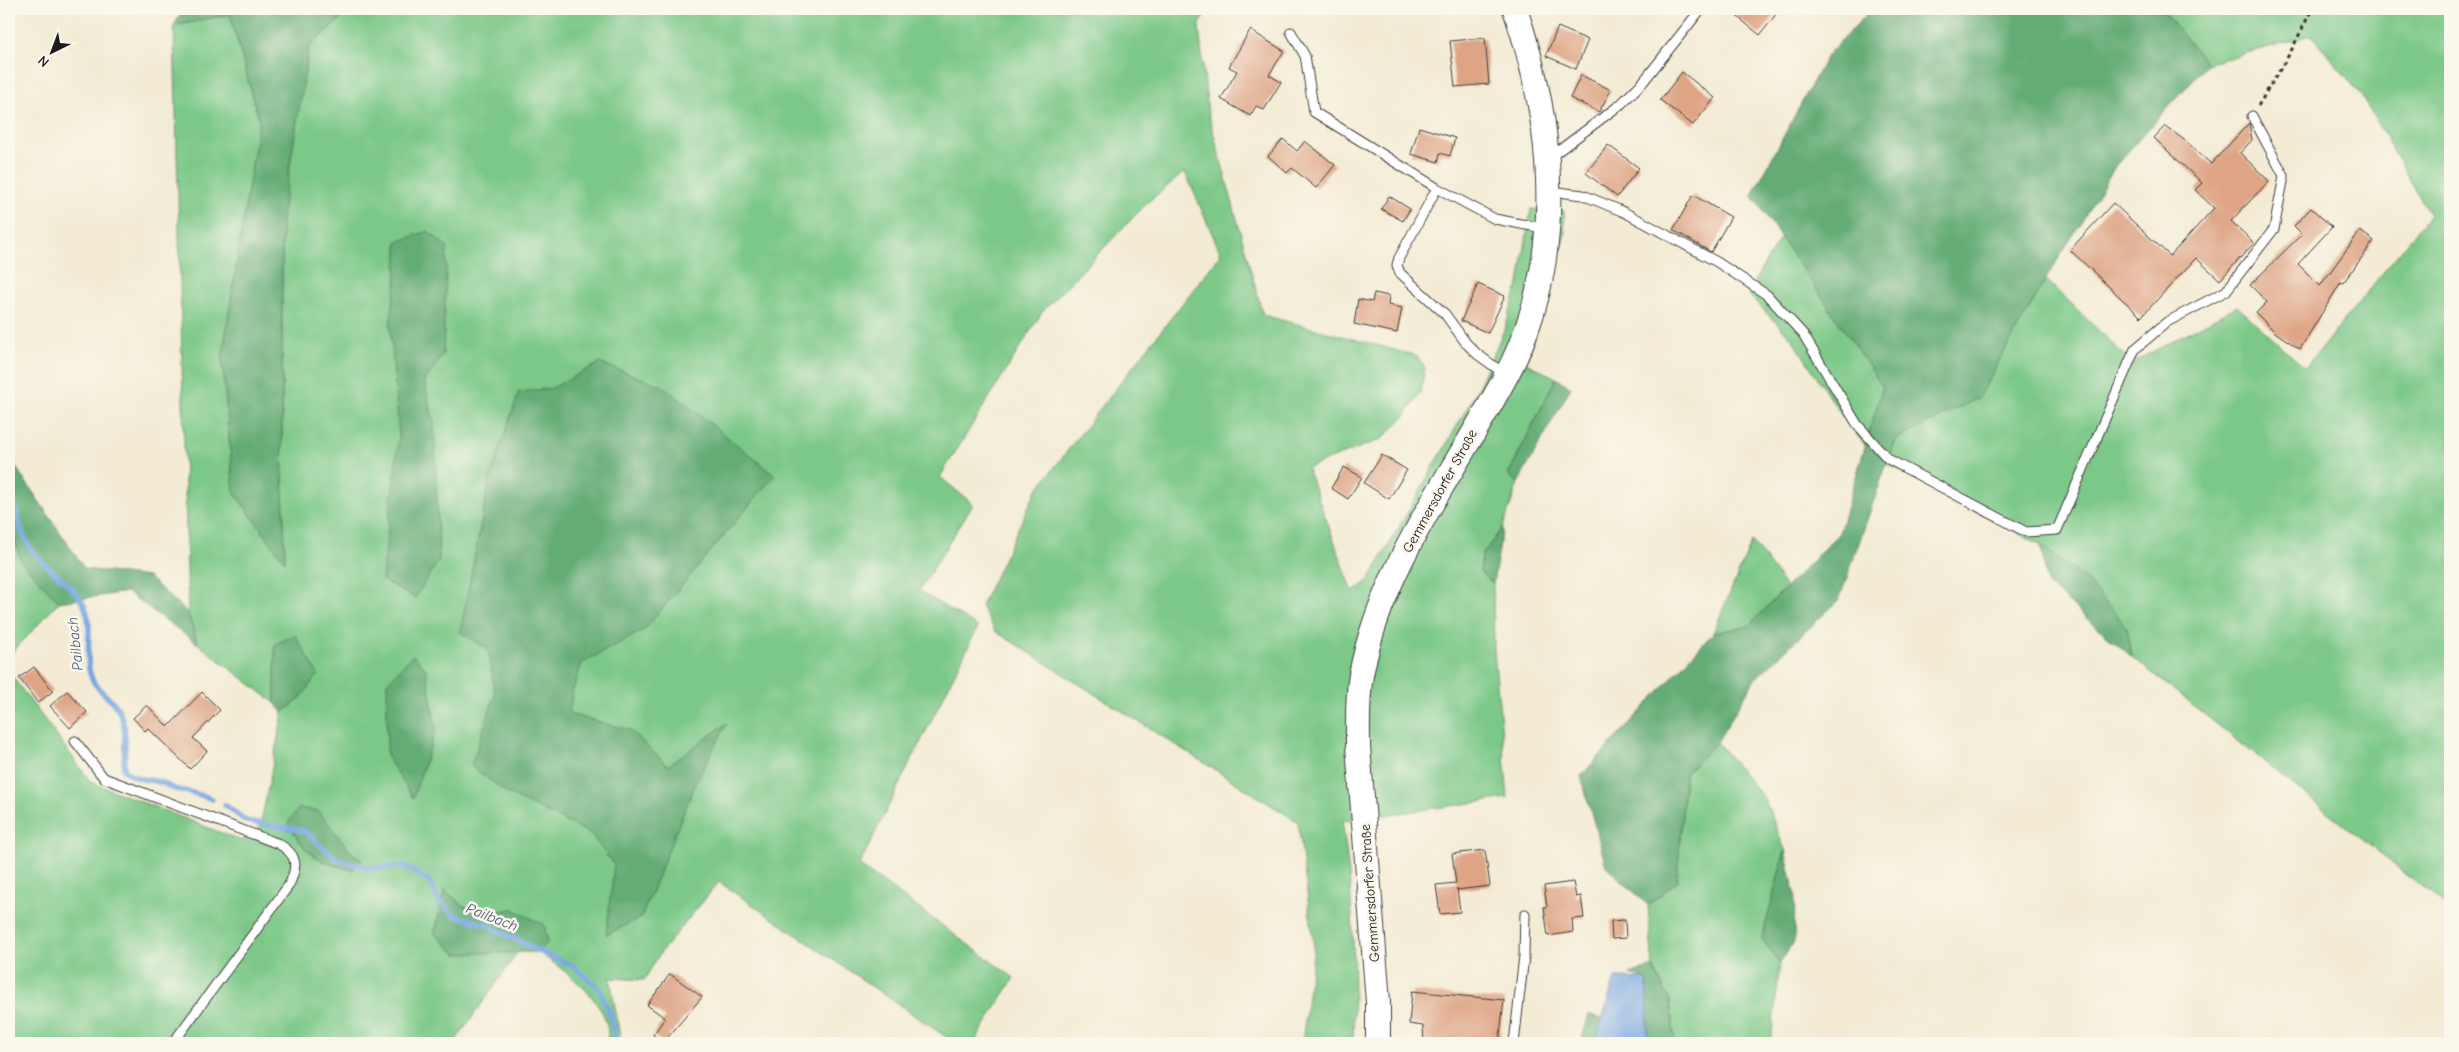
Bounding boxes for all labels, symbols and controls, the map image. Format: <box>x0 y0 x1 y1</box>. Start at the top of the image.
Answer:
north arrow <box>28 28 78 78</box>
text: N <box>35 52 53 71</box>
street label: Gemmersdorfer Straße <box>1399 426 1481 556</box>
water label: Pailbach <box>63 616 87 672</box>
street label: Gemmersdorfer Straße <box>1357 823 1383 963</box>
water label: Pailbach <box>464 899 520 935</box>

